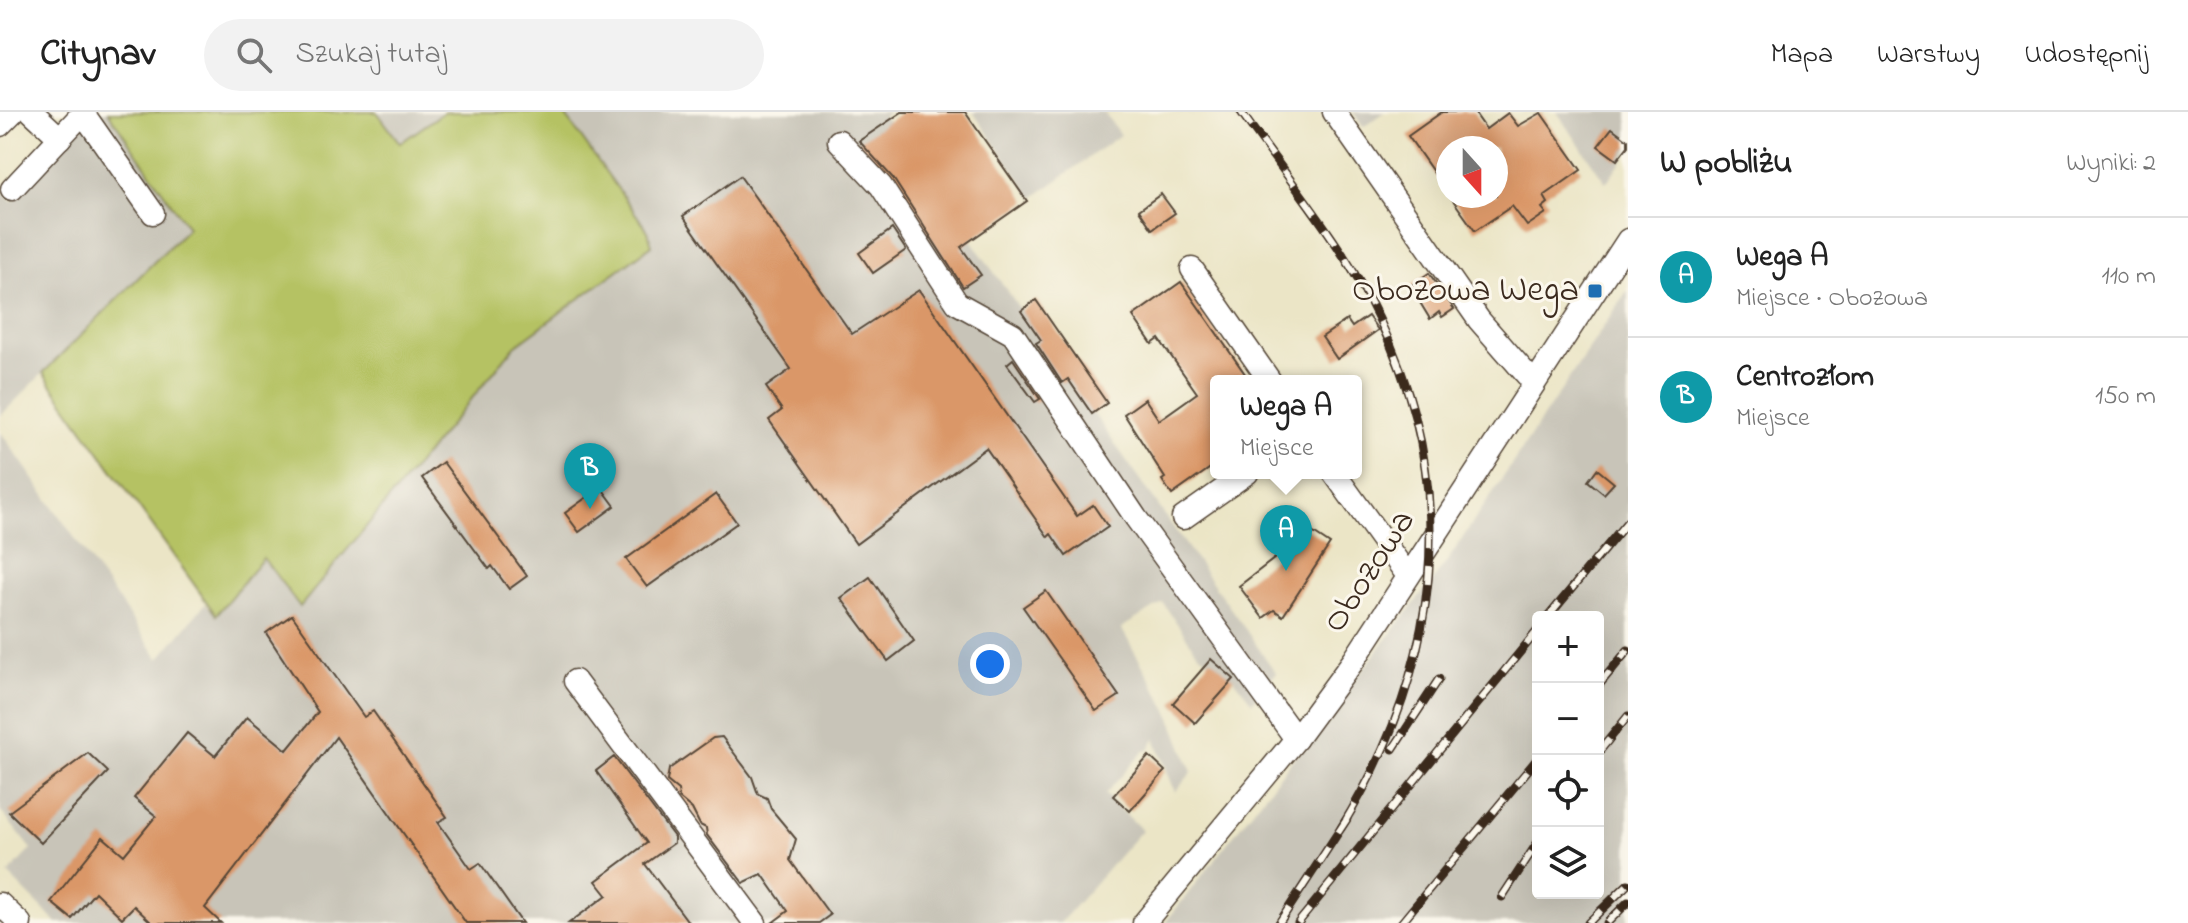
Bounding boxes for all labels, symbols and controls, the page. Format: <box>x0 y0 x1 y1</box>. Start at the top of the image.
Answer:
search box <box>204 19 764 91</box>
text: Citynav <box>40 27 156 83</box>
icon: search <box>232 33 276 77</box>
text: Szukaj tutaj <box>296 33 447 77</box>
text: Mapa <box>1771 35 1833 76</box>
text: Warstwy <box>1877 35 1980 76</box>
text: Udostępnij <box>2024 35 2148 76</box>
north arrow <box>1436 136 1508 208</box>
text: W pobliżu <box>1660 139 1792 189</box>
text: Wyniki: 2 <box>2066 145 2156 183</box>
text: Wega A <box>1736 236 1828 280</box>
text: A <box>1678 258 1694 296</box>
text: 110 m <box>2102 258 2156 296</box>
place label: Obozowa Wega <box>1352 265 1579 318</box>
text: Miejsce · Obozowa <box>1736 280 1928 318</box>
marker: Obozowa Wega <box>1586 282 1604 300</box>
text: Centrozłom <box>1736 356 1874 400</box>
popup <box>1210 375 1362 479</box>
text: B <box>1677 378 1695 416</box>
text: 150 m <box>2095 378 2156 416</box>
text: Wega A <box>1240 386 1332 430</box>
text: Miejsce <box>1736 400 1810 438</box>
text: Miejsce <box>1240 430 1314 468</box>
pin: B <box>564 443 616 509</box>
street label: Obozowa <box>1310 500 1430 644</box>
pin: A <box>1260 505 1312 571</box>
map controls <box>1532 611 1604 899</box>
button: + <box>1532 611 1604 683</box>
your location <box>970 644 1010 684</box>
button: − <box>1532 683 1604 755</box>
button: locate <box>1532 755 1604 827</box>
button: layers <box>1532 827 1604 899</box>

